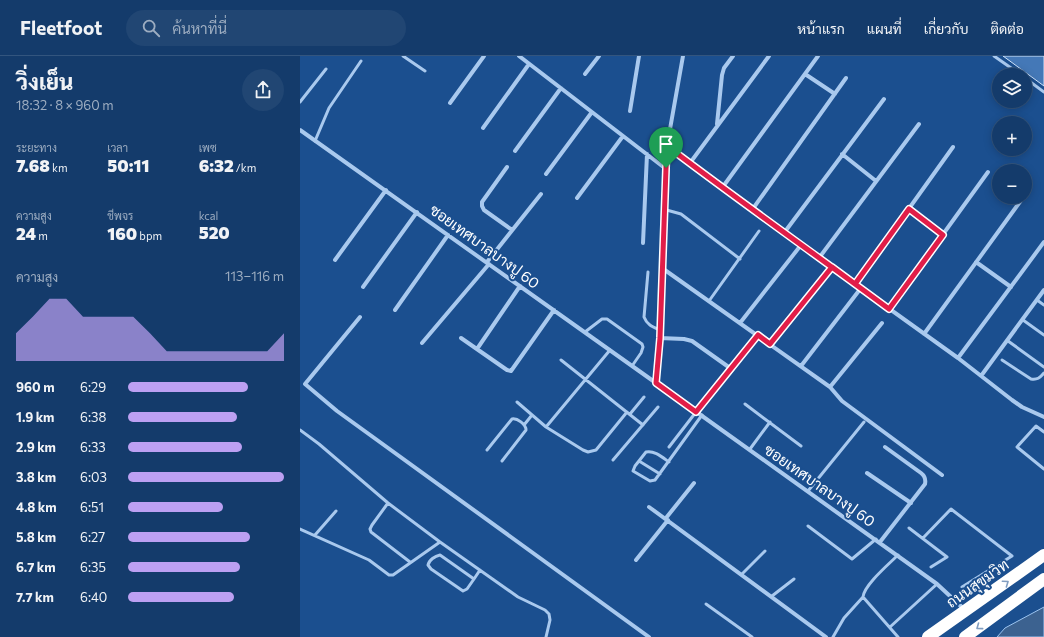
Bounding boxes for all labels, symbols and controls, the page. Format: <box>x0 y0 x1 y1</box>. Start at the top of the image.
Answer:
search box <box>126 10 406 46</box>
text: Fleetfoot <box>20 16 102 39</box>
icon: search <box>140 17 162 39</box>
text: ค้นหาที่นี่ <box>172 19 227 37</box>
text: หน้าแรก <box>797 20 845 37</box>
text: แผนที่ <box>867 20 902 37</box>
text: เกี่ยวกับ <box>924 20 968 37</box>
text: ติดต่อ <box>990 20 1024 37</box>
text: วิ่งเย็น <box>16 68 73 95</box>
map controls <box>992 68 1032 204</box>
button: layers <box>992 68 1032 108</box>
button: share <box>242 69 284 111</box>
text: 18:32 · 8 × 960 m <box>16 97 113 113</box>
button: + <box>992 116 1032 156</box>
pin <box>649 127 683 168</box>
icon: arrive <box>655 133 677 155</box>
text: ระยะทาง <box>16 141 57 154</box>
text: เวลา <box>107 141 128 154</box>
text: เพซ <box>199 141 217 154</box>
text: 7.68 <box>16 155 50 176</box>
text: 50:11 <box>107 155 149 176</box>
text: 6:32 <box>199 155 234 176</box>
text: km <box>50 161 68 174</box>
text: /km <box>234 161 256 174</box>
button: − <box>992 164 1032 204</box>
street label: ซอยเทศบาลบางปู 60 <box>425 200 543 293</box>
text: ความสูง <box>16 209 52 222</box>
text: ชีพจร <box>107 209 133 222</box>
text: kcal <box>199 209 218 222</box>
text: 520 <box>199 222 230 243</box>
text: 24 <box>16 223 36 244</box>
text: 160 <box>107 223 137 244</box>
text: m <box>36 229 48 242</box>
text: bpm <box>137 229 162 242</box>
text: 113–116 m <box>225 268 284 284</box>
text: ความสูง <box>16 269 58 285</box>
text: 960 m <box>16 379 55 395</box>
text: 6:29 <box>80 379 106 395</box>
text: 1.9 km <box>16 409 54 425</box>
text: 6:38 <box>80 409 106 425</box>
text: 2.9 km <box>16 439 56 455</box>
text: 6:33 <box>80 439 106 455</box>
street label: ซอยเทศบาลบางปู 60 <box>760 440 879 532</box>
text: 3.8 km <box>16 469 56 485</box>
text: 6:03 <box>80 469 107 485</box>
text: 4.8 km <box>16 499 57 515</box>
text: 6:51 <box>80 499 104 515</box>
text: 5.8 km <box>16 529 56 545</box>
text: 6:27 <box>80 529 105 545</box>
street label: ถนนสุขุมวิท <box>942 555 1013 614</box>
text: 6.7 km <box>16 559 56 575</box>
text: 6:35 <box>80 559 106 575</box>
one-way arrow <box>1002 580 1009 587</box>
text: 7.7 km <box>16 589 54 605</box>
text: 6:40 <box>80 589 107 605</box>
one-way arrow <box>976 622 983 629</box>

